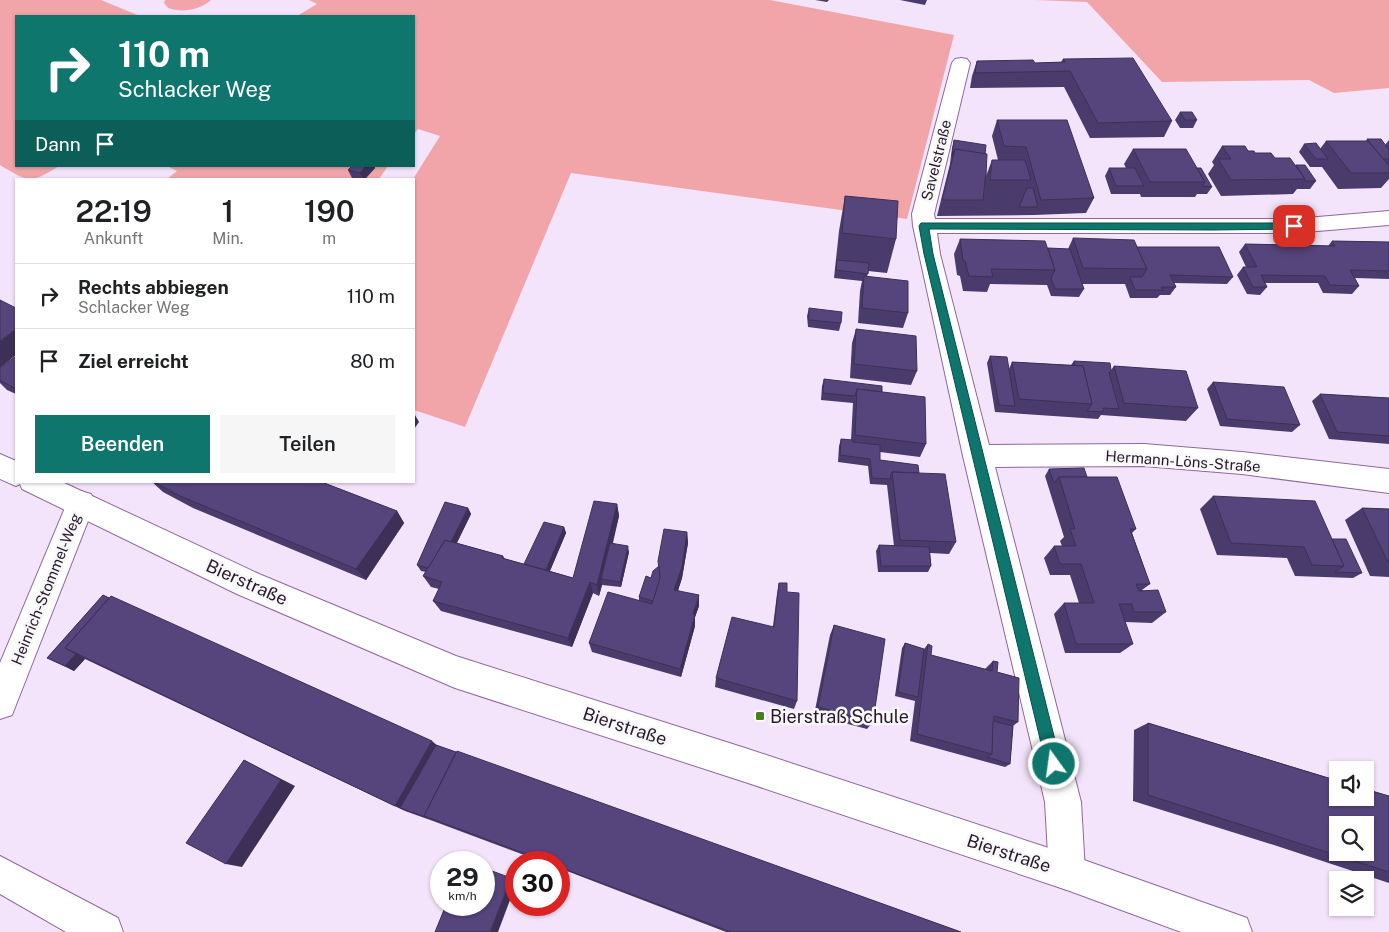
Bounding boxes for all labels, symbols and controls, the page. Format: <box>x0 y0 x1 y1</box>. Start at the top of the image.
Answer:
text: 110 m <box>118 34 210 75</box>
icon: right <box>35 35 100 100</box>
text: Schlacker Weg <box>118 76 272 102</box>
street label: Savelstraße <box>918 118 954 202</box>
icon: arrive <box>91 130 119 158</box>
text: Dann <box>35 133 81 155</box>
text: 22:19 <box>75 193 152 229</box>
text: 1 <box>222 193 234 229</box>
text: 190 <box>304 193 355 229</box>
pin <box>1273 205 1315 247</box>
icon: arrive <box>1280 212 1308 240</box>
text: Ankunft <box>84 229 144 248</box>
text: Min. <box>212 229 243 248</box>
text: m <box>322 229 336 248</box>
text: Rechts abbiegen <box>78 276 229 298</box>
icon: right <box>35 282 63 310</box>
text: 110 m <box>347 285 395 307</box>
text: Schlacker Weg <box>78 298 190 317</box>
icon: arrive <box>35 347 63 375</box>
text: Ziel erreicht <box>78 350 189 372</box>
text: 80 m <box>350 350 395 372</box>
button: Beenden <box>35 415 210 473</box>
button: Teilen <box>220 415 395 473</box>
street label: Hermann-Löns-Straße <box>1105 447 1261 475</box>
street label: Heinrich-Stommel-Weg <box>8 511 84 667</box>
street label: Bierstraße <box>203 555 291 609</box>
street label: Bierstraße <box>580 703 670 749</box>
place label: Bierstraß Schule <box>770 706 909 727</box>
marker: Bierstraß Schule <box>754 710 766 722</box>
position arrow <box>1027 737 1079 789</box>
map controls <box>1329 761 1374 916</box>
button: sound <box>1329 761 1374 806</box>
button: search <box>1329 816 1374 861</box>
street label: Bierstraße <box>964 830 1054 876</box>
speed limit sign: 30 <box>505 851 570 916</box>
text: 29 <box>446 862 479 892</box>
button: layers <box>1329 871 1374 916</box>
text: km/h <box>448 889 477 903</box>

